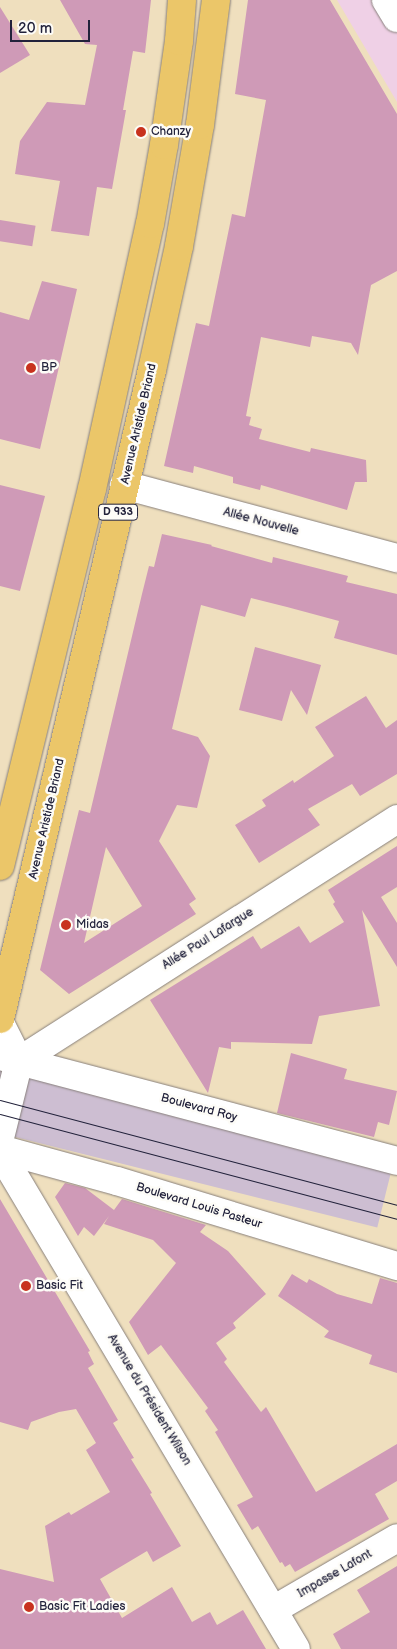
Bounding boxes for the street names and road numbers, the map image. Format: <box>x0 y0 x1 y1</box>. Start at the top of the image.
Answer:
street label: Avenue Aristide Briand <box>118 362 160 486</box>
road number: D 933 <box>98 504 138 520</box>
street label: Allée Nouvelle <box>222 505 300 539</box>
street label: Avenue Aristide Briand <box>26 757 68 881</box>
street label: Allée Paul Lafargue <box>160 905 256 973</box>
street label: Boulevard Roy <box>159 1091 239 1125</box>
street label: Boulevard Louis Pasteur <box>134 1180 264 1232</box>
street label: Avenue du Président Wilson <box>104 1332 194 1468</box>
street label: Impasse Lafont <box>295 1547 375 1601</box>

